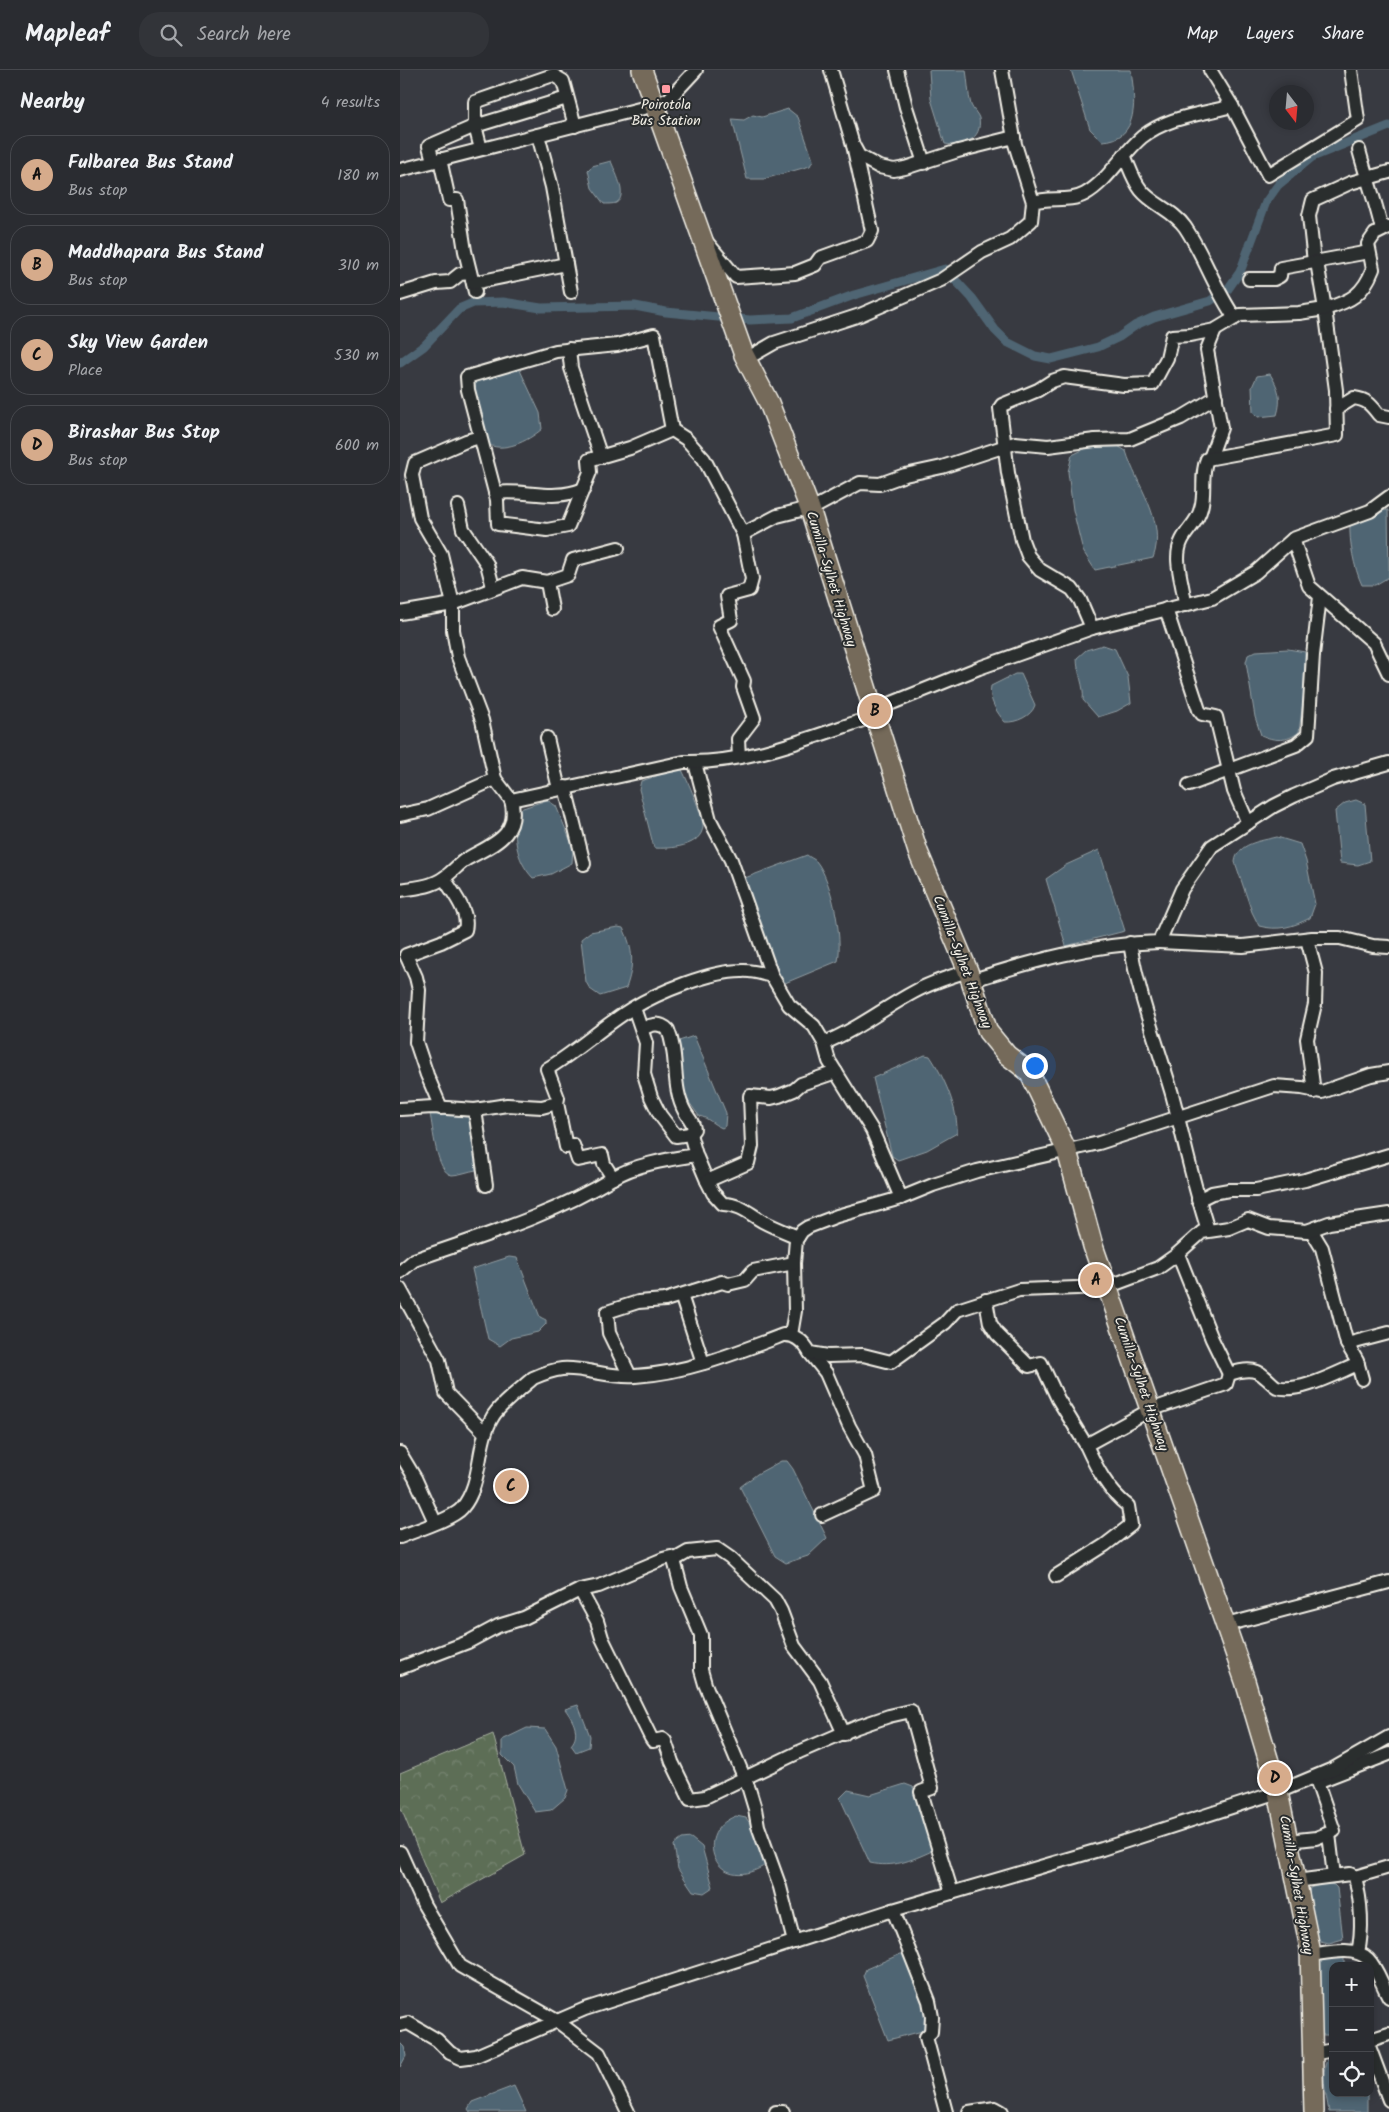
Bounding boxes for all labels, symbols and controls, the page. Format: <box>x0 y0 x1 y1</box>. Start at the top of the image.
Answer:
search box <box>139 12 489 57</box>
text: Mapleaf <box>25 15 109 54</box>
text: Search here <box>197 20 291 50</box>
text: Map <box>1187 20 1218 49</box>
text: Layers <box>1246 20 1294 49</box>
text: Share <box>1322 20 1364 49</box>
icon: search <box>157 21 185 49</box>
marker: Poirotola Bus Station <box>660 83 672 95</box>
north arrow <box>1269 85 1314 130</box>
text: Nearby <box>20 86 85 119</box>
text: 4 results <box>321 90 380 115</box>
place label: Poirotola Bus Station <box>631 94 701 132</box>
text: Fulbarea Bus Stand <box>68 148 233 178</box>
text: A <box>32 163 42 188</box>
text: 180 m <box>337 163 379 188</box>
text: Bus stop <box>68 178 127 203</box>
text: Maddhapara Bus Stand <box>68 238 264 268</box>
text: B <box>32 253 42 278</box>
text: 310 m <box>338 253 379 278</box>
text: Bus stop <box>68 268 127 293</box>
text: Sky View Garden <box>68 328 208 358</box>
text: C <box>32 343 42 368</box>
text: 530 m <box>334 343 379 368</box>
text: Place <box>68 358 102 383</box>
text: Birashar Bus Stop <box>68 418 220 448</box>
text: D <box>32 433 42 458</box>
text: 600 m <box>335 433 379 458</box>
text: Bus stop <box>68 448 127 473</box>
street label: Cumilla-Sylhet Highway <box>800 508 862 650</box>
pin: B <box>859 692 891 730</box>
street label: Cumilla-Sylhet Highway <box>926 892 998 1032</box>
your location <box>1022 1053 1048 1079</box>
pin: A <box>1080 1261 1112 1299</box>
street label: Cumilla-Sylhet Highway <box>1108 1314 1175 1455</box>
pin: C <box>495 1467 527 1505</box>
pin: D <box>1259 1759 1291 1797</box>
street label: Cumilla-Sylhet Highway <box>1273 1814 1319 1957</box>
map controls <box>1329 1962 1374 2097</box>
button: + <box>1329 1962 1374 2007</box>
button: − <box>1329 2007 1374 2052</box>
button: locate <box>1329 2052 1374 2097</box>

